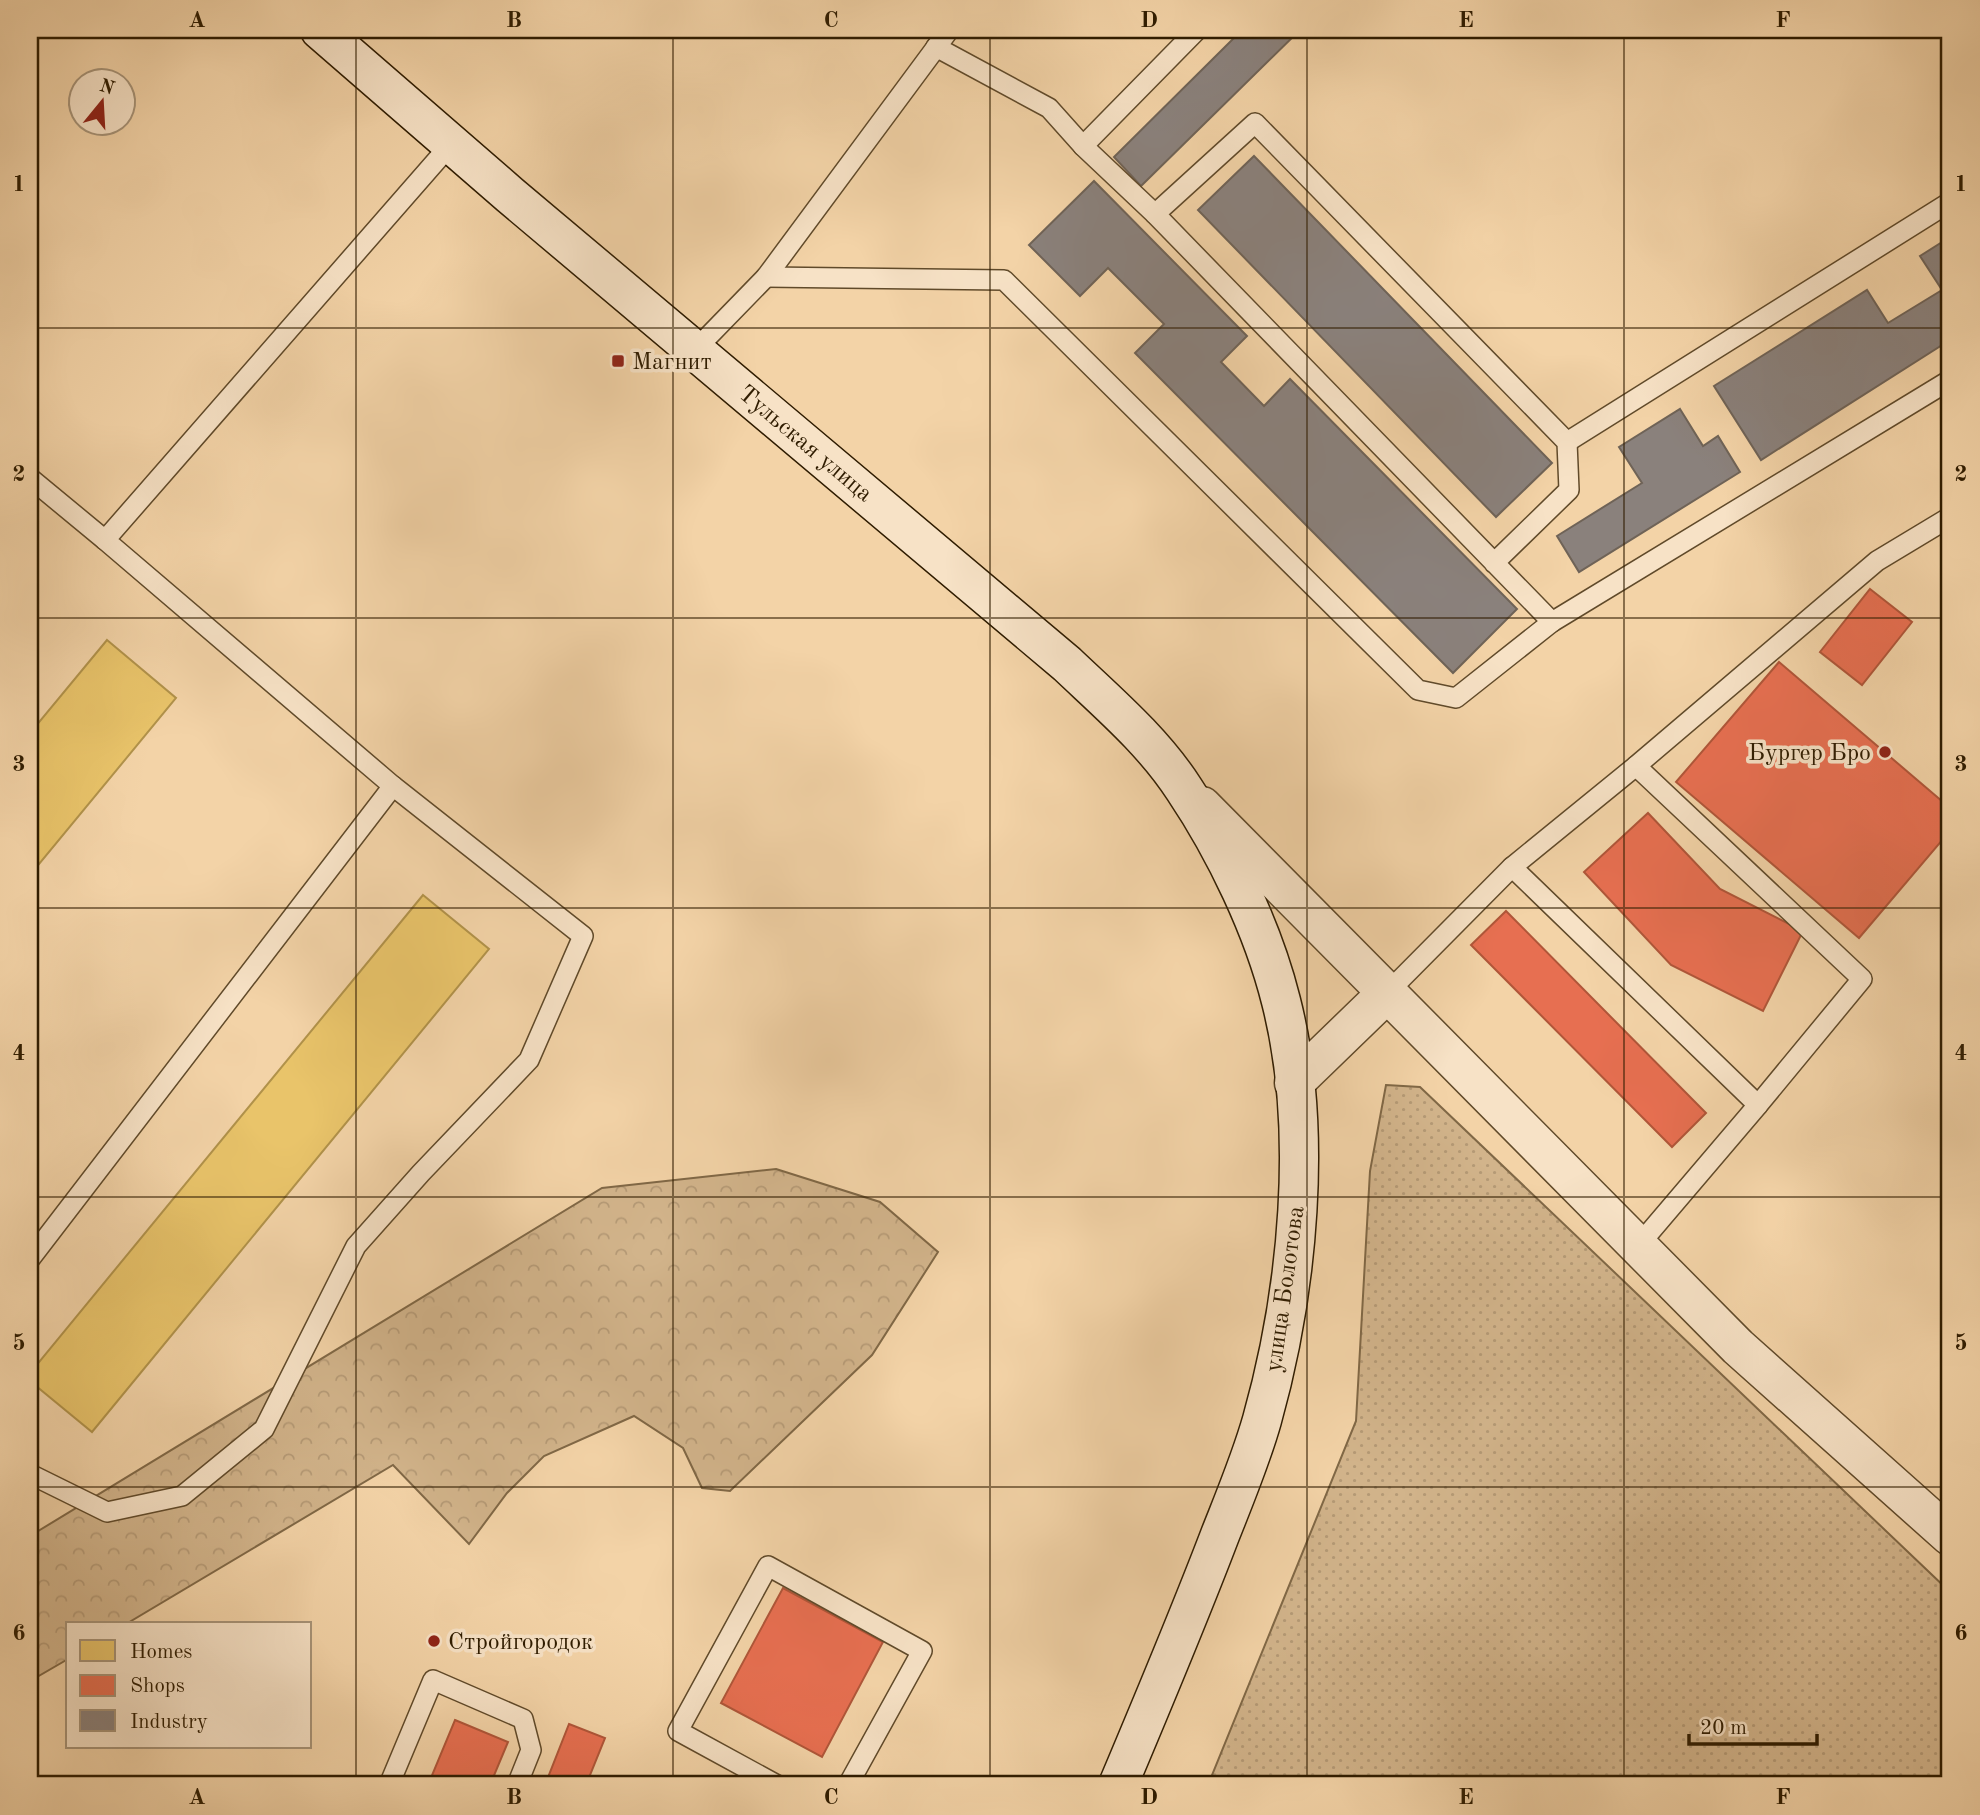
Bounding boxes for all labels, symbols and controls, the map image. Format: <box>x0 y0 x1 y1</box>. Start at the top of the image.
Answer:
text: A <box>188 9 206 32</box>
text: B <box>506 9 522 32</box>
text: C <box>823 9 839 32</box>
text: D <box>1140 9 1158 32</box>
text: E <box>1458 9 1474 32</box>
text: F <box>1775 9 1791 32</box>
north arrow <box>66 66 136 136</box>
text: N <box>97 77 117 100</box>
text: 1 <box>12 173 26 196</box>
text: 1 <box>1954 173 1968 196</box>
place label: Магнит <box>632 351 712 375</box>
marker: Магнит <box>610 353 626 369</box>
street label: Тульская улица <box>733 382 876 507</box>
text: 2 <box>12 463 26 486</box>
text: 2 <box>1954 463 1968 486</box>
place label: Бургер Бро <box>1748 742 1871 766</box>
marker: Бургер Бро <box>1877 744 1893 760</box>
text: 3 <box>12 753 26 776</box>
text: 3 <box>1954 753 1968 776</box>
text: 4 <box>12 1042 26 1065</box>
text: 4 <box>1954 1042 1968 1065</box>
street label: улица Болотова <box>1262 1204 1310 1374</box>
text: 5 <box>12 1332 26 1355</box>
text: 5 <box>1954 1332 1968 1355</box>
text: 6 <box>12 1622 26 1645</box>
legend <box>66 1622 312 1748</box>
text: 6 <box>1954 1622 1968 1645</box>
place label: Стройгородок <box>448 1631 593 1655</box>
marker: Стройгородок <box>426 1633 442 1649</box>
text: Homes <box>130 1642 192 1663</box>
text: Shops <box>130 1676 185 1697</box>
scale bar <box>1689 1703 1817 1747</box>
text: Industry <box>130 1712 208 1733</box>
text: 20 m <box>1700 1718 1747 1739</box>
text: A <box>188 1786 206 1809</box>
text: B <box>506 1786 522 1809</box>
text: C <box>823 1786 839 1809</box>
text: D <box>1140 1786 1158 1809</box>
text: E <box>1458 1786 1474 1809</box>
text: F <box>1775 1786 1791 1809</box>

